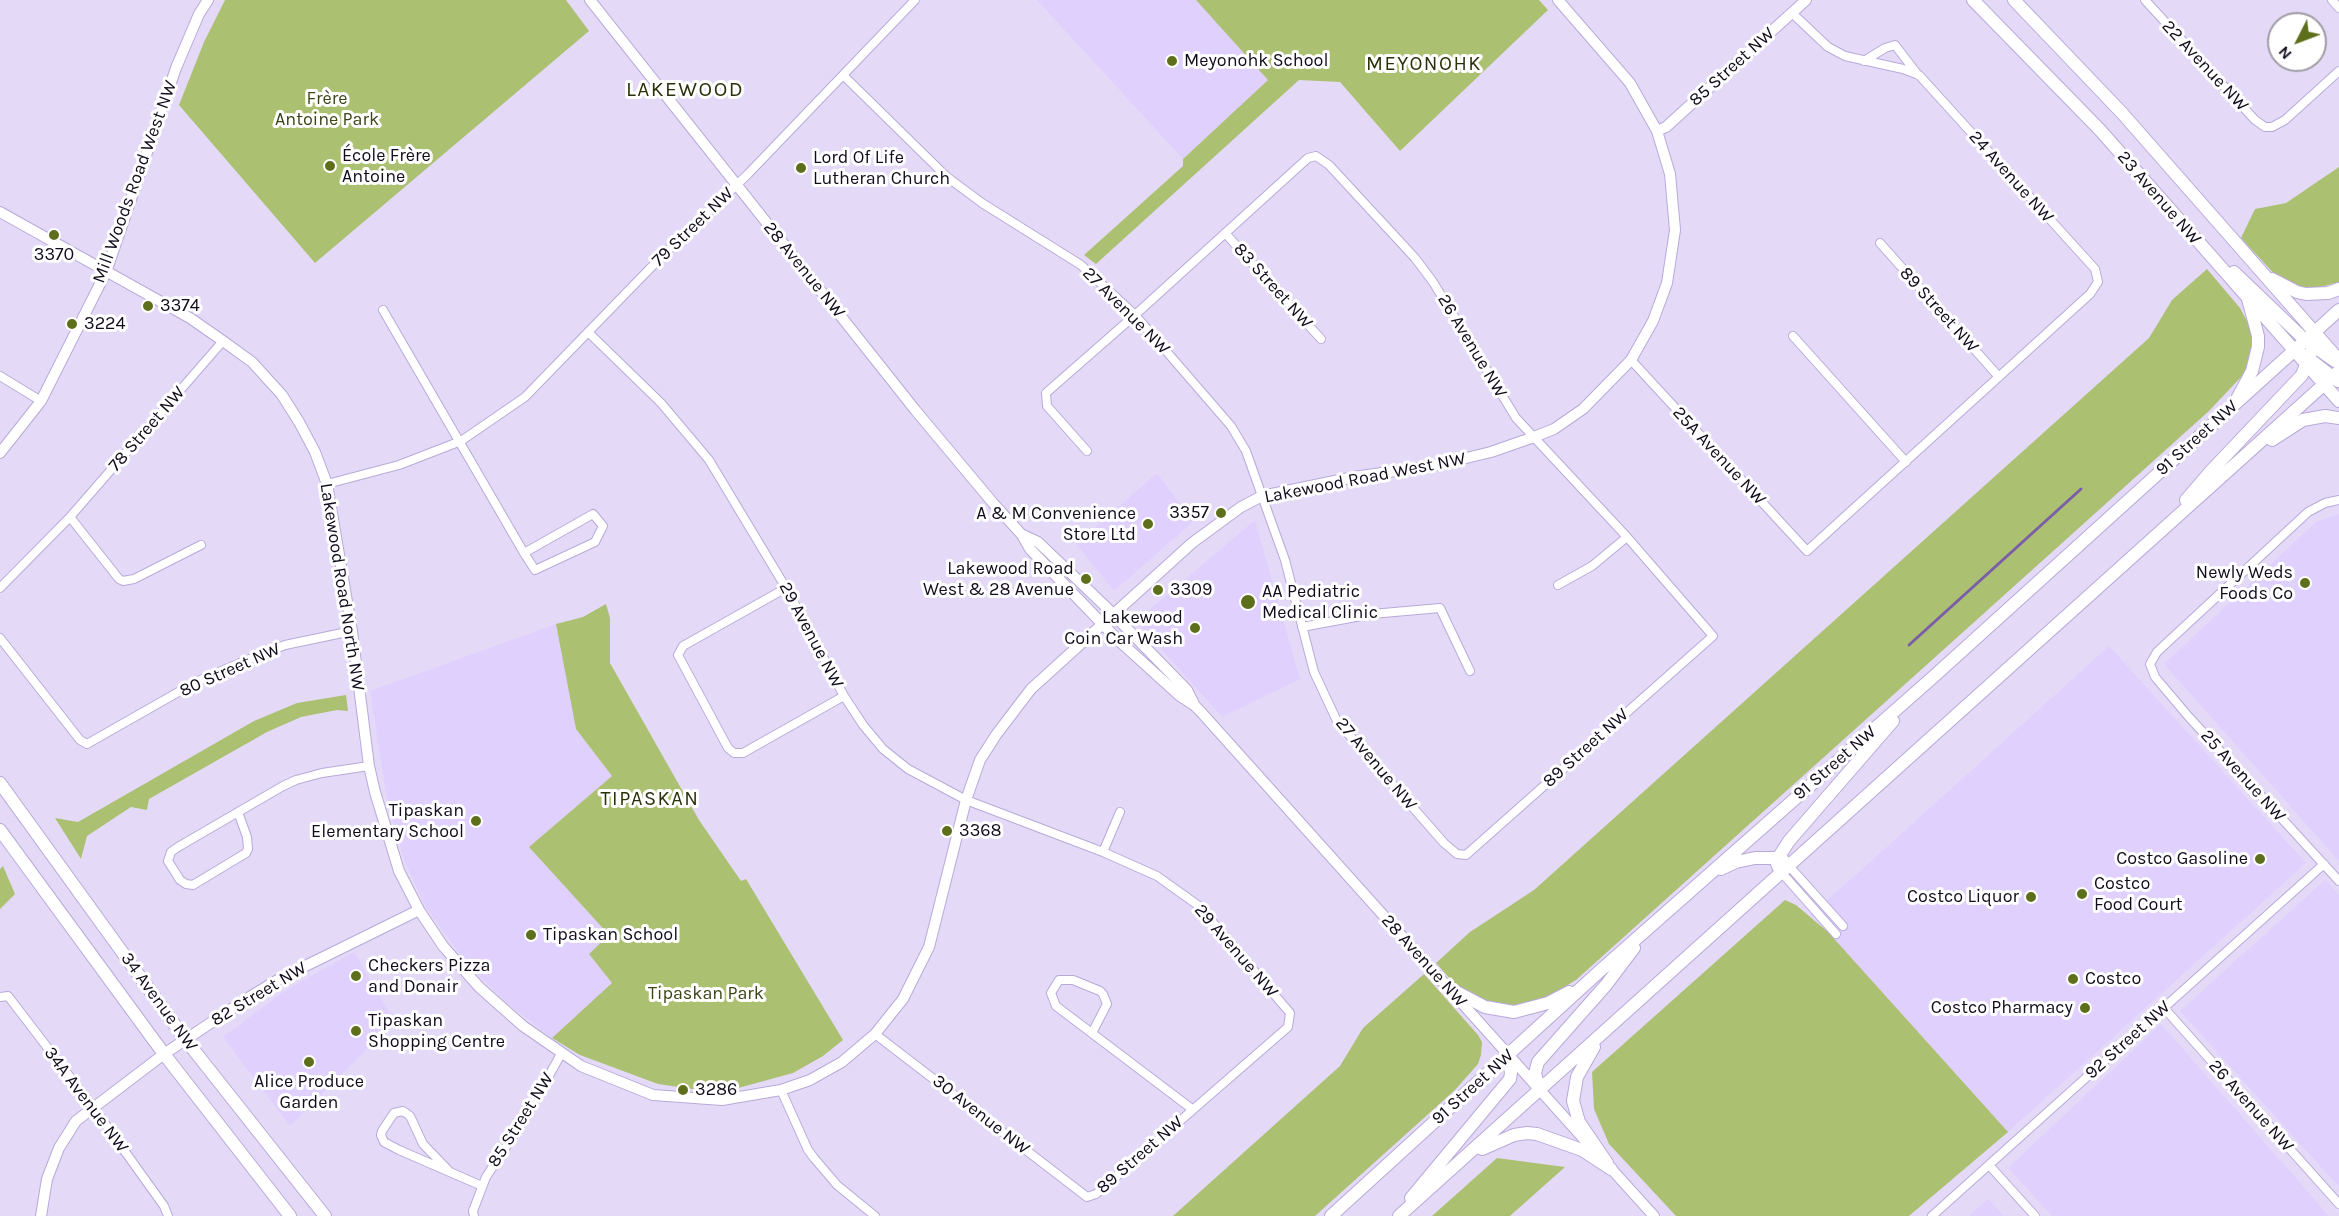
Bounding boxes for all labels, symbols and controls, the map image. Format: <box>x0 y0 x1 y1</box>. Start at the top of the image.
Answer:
north arrow <box>2267 12 2327 72</box>
street label: 22 Avenue NW <box>2157 16 2253 116</box>
street label: 85 Street NW <box>1685 23 1779 111</box>
text: N <box>2274 42 2296 64</box>
place label: Meyonohk School <box>1184 50 1328 72</box>
district label: MEYONOHK <box>1366 52 1482 76</box>
marker: Meyonohk School <box>1165 54 1179 68</box>
district label: LAKEWOOD <box>626 77 744 103</box>
street label: Mill Woods Road West NW <box>88 78 182 286</box>
park label: Frère Antoine Park <box>275 88 379 130</box>
street label: 24 Avenue NW <box>1964 126 2058 228</box>
place label: École Frère Antoine <box>342 145 431 188</box>
place label: Lord Of Life Lutheran Church <box>813 147 950 190</box>
street label: 23 Avenue NW <box>2112 147 2206 249</box>
marker: École Frère Antoine <box>323 159 337 173</box>
marker: Lord Of Life Lutheran Church <box>794 161 808 175</box>
street label: 79 Street NW <box>648 183 738 271</box>
street label: 28 Avenue NW <box>759 217 849 323</box>
marker: 3370 <box>47 228 61 242</box>
street label: 83 Street NW <box>1229 239 1317 333</box>
place label: 3370 <box>34 244 74 266</box>
street label: 27 Avenue NW <box>1078 263 1174 359</box>
street label: 89 Street NW <box>1895 263 1983 357</box>
street label: 26 Avenue NW <box>1433 290 1511 402</box>
place label: 3374 <box>160 295 200 317</box>
marker: 3374 <box>141 299 155 313</box>
place label: 3224 <box>84 313 126 335</box>
marker: 3224 <box>65 317 79 331</box>
street label: 78 Street NW <box>104 382 190 476</box>
street label: 91 Street NW <box>2152 396 2242 480</box>
street label: 25A Avenue NW <box>1668 402 1770 510</box>
street label: Lakewood Road West NW <box>1262 448 1468 508</box>
street label: Lakewood Road North NW <box>315 482 369 692</box>
place label: 3357 <box>1169 502 1209 524</box>
place label: A & M Convenience Store Ltd <box>976 503 1136 546</box>
marker: 3357 <box>1214 506 1228 520</box>
marker: A & M Convenience Store Ltd <box>1141 517 1155 531</box>
place label: Lakewood Road West & 28 Avenue <box>923 558 1074 600</box>
place label: Newly Weds Foods Co <box>2196 562 2293 604</box>
marker: Lakewood Road West & 28 Avenue <box>1079 572 1093 586</box>
marker: Newly Weds Foods Co <box>2298 576 2312 590</box>
street label: 29 Avenue NW <box>774 578 848 692</box>
place label: 3309 <box>1170 579 1212 601</box>
place label: AA Pediatric Medical Clinic <box>1262 581 1378 624</box>
marker: 3309 <box>1151 583 1165 597</box>
marker: AA Pediatric Medical Clinic <box>1239 593 1257 611</box>
place label: Lakewood Coin Car Wash <box>1064 607 1183 650</box>
marker: Lakewood Coin Car Wash <box>1188 621 1202 635</box>
street label: 80 Street NW <box>176 638 284 702</box>
street label: 89 Street NW <box>1539 704 1633 792</box>
street label: 27 Avenue NW <box>1331 713 1421 815</box>
street label: 91 Street NW <box>1789 721 1881 805</box>
street label: 25 Avenue NW <box>2196 725 2290 827</box>
district label: TIPASKAN <box>601 787 699 811</box>
place label: Tipaskan Elementary School <box>311 800 464 842</box>
marker: Tipaskan Elementary School <box>469 814 483 828</box>
place label: 3368 <box>959 820 1002 842</box>
marker: 3368 <box>940 824 954 838</box>
place label: Costco Gasoline <box>2116 848 2248 870</box>
marker: Costco Gasoline <box>2253 852 2267 866</box>
place label: Costco Food Court <box>2094 873 2183 916</box>
place label: Costco Liquor <box>1907 886 2019 908</box>
marker: Costco Food Court <box>2075 887 2089 901</box>
marker: Costco Liquor <box>2024 890 2038 904</box>
street label: 29 Avenue NW <box>1189 900 1283 1002</box>
street label: 28 Avenue NW <box>1377 910 1471 1012</box>
place label: Tipaskan School <box>543 924 678 946</box>
marker: Tipaskan School <box>524 928 538 942</box>
street label: 34 Avenue NW <box>116 948 202 1056</box>
place label: Checkers Pizza and Donair <box>368 955 490 998</box>
street label: 82 Street NW <box>207 957 311 1031</box>
place label: Costco <box>2085 968 2141 990</box>
marker: Checkers Pizza and Donair <box>349 969 363 983</box>
marker: Costco <box>2066 972 2080 986</box>
park label: Tipaskan Park <box>648 983 764 1005</box>
street label: 92 Street NW <box>2081 996 2175 1084</box>
place label: Costco Pharmacy <box>1931 997 2073 1019</box>
marker: Costco Pharmacy <box>2078 1001 2092 1015</box>
place label: Tipaskan Shopping Centre <box>368 1010 505 1052</box>
marker: Tipaskan Shopping Centre <box>349 1024 363 1038</box>
street label: 34A Avenue NW <box>39 1043 133 1157</box>
street label: 91 Street NW <box>1428 1045 1518 1129</box>
marker: Alice Produce Garden <box>302 1055 316 1069</box>
street label: 26 Avenue NW <box>2204 1055 2298 1157</box>
street label: 85 Street NW <box>483 1069 559 1171</box>
street label: 30 Avenue NW <box>928 1070 1034 1160</box>
place label: Alice Produce Garden <box>254 1071 364 1114</box>
place label: 3286 <box>695 1079 737 1101</box>
marker: 3286 <box>676 1083 690 1097</box>
street label: 89 Street NW <box>1092 1111 1188 1199</box>

